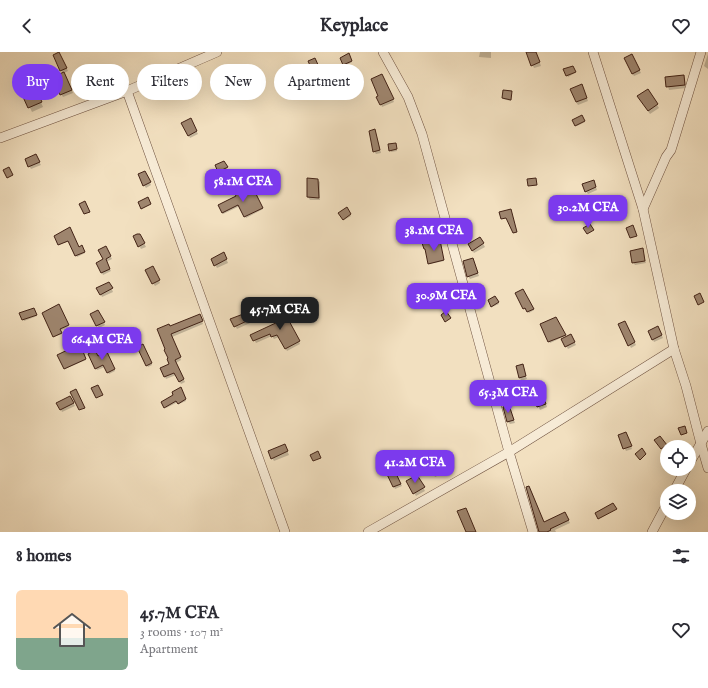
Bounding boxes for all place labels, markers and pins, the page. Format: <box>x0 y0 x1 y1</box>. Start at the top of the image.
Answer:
pin: 58.1M CFA <box>197 169 289 203</box>
pin: 30.2M CFA <box>542 195 634 229</box>
pin: 38.1M CFA <box>388 218 480 252</box>
pin: 30.9M CFA <box>400 283 492 317</box>
pin: 45.7M CFA <box>234 297 326 331</box>
pin: 66.4M CFA <box>56 327 148 361</box>
pin: 65.3M CFA <box>462 380 554 414</box>
pin: 41.2M CFA <box>369 450 461 484</box>

